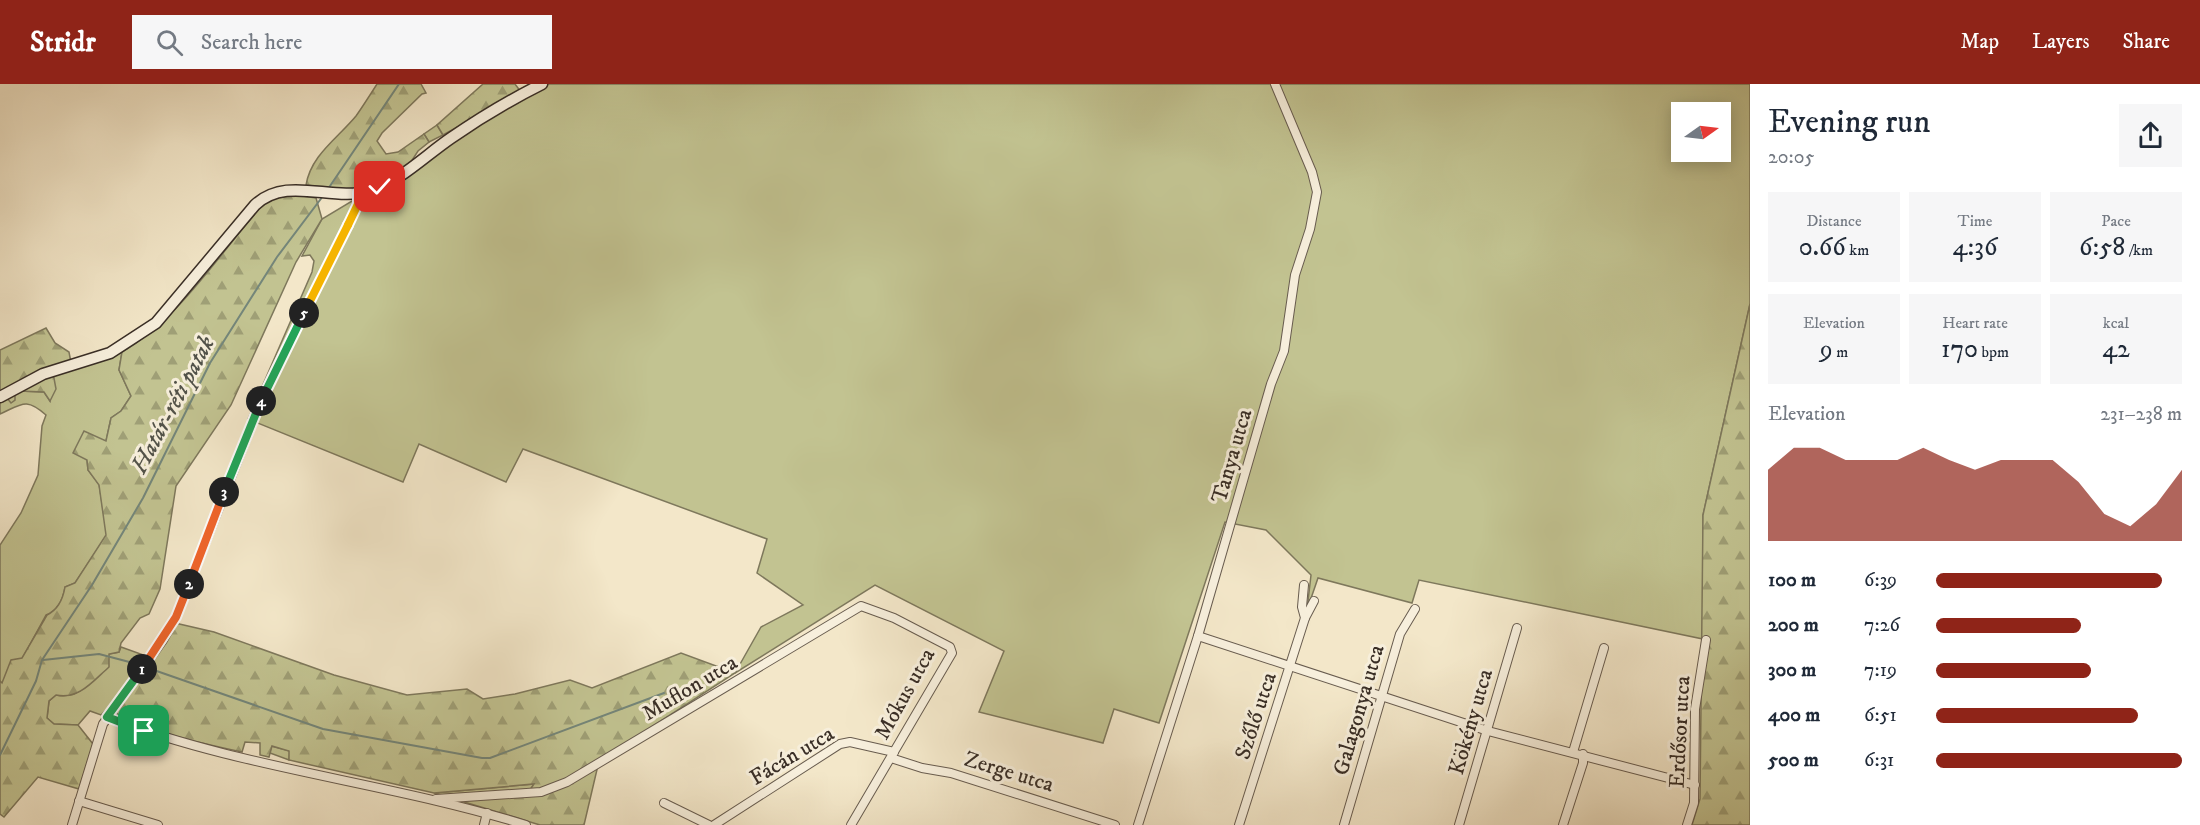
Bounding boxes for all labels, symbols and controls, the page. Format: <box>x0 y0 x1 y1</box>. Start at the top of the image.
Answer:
search box <box>132 15 552 69</box>
text: Stridr <box>30 25 96 60</box>
icon: search <box>153 26 186 59</box>
text: Search here <box>201 29 302 56</box>
text: Map <box>1960 29 1999 55</box>
text: Layers <box>2032 29 2090 55</box>
text: Share <box>2123 29 2170 55</box>
north arrow <box>1671 102 1731 162</box>
map controls <box>1671 102 1731 162</box>
text: Evening run <box>1768 102 1930 143</box>
button: share <box>2119 104 2182 167</box>
text: 20:05 <box>1768 145 1815 170</box>
pin <box>354 161 405 212</box>
icon: check <box>363 170 396 203</box>
text: Distance <box>1806 211 1862 231</box>
text: Time <box>1958 211 1992 231</box>
text: Pace <box>2101 211 2131 231</box>
text: 0.66 <box>1799 231 1846 264</box>
text: 4:36 <box>1953 231 1997 264</box>
text: 6:58 <box>2079 231 2125 264</box>
text: km <box>1846 240 1869 260</box>
text: /km <box>2125 240 2153 260</box>
pin: 5 <box>289 298 319 328</box>
text: 5 <box>300 303 308 323</box>
text: Elevation <box>1803 313 1865 333</box>
text: Heart rate <box>1942 313 2008 333</box>
text: kcal <box>2103 313 2129 333</box>
water label: Határ-réti patak <box>124 331 222 480</box>
text: 9 <box>1820 333 1833 366</box>
text: 170 <box>1941 333 1978 366</box>
text: 42 <box>2102 333 2130 366</box>
text: m <box>1833 342 1848 362</box>
text: bpm <box>1978 342 2009 362</box>
pin: 4 <box>246 386 276 416</box>
text: 4 <box>256 391 266 411</box>
text: Elevation <box>1768 402 1845 427</box>
text: 231–238 m <box>2100 402 2182 427</box>
street label: Tanya utca <box>1206 405 1258 506</box>
pin: 3 <box>209 477 239 507</box>
text: 3 <box>221 482 227 502</box>
text: 100 m <box>1768 568 1816 593</box>
text: 6:39 <box>1864 568 1897 593</box>
pin: 2 <box>174 569 204 599</box>
text: 2 <box>185 574 193 594</box>
text: 200 m <box>1768 613 1819 638</box>
text: 7:26 <box>1864 613 1900 638</box>
street label: Galagonya utca <box>1327 641 1391 778</box>
street label: Mókus utca <box>869 643 941 744</box>
street label: Muflon utca <box>638 649 743 727</box>
pin: 1 <box>127 654 157 684</box>
text: 300 m <box>1768 658 1816 683</box>
text: 7:19 <box>1864 658 1897 683</box>
text: 1 <box>139 659 145 679</box>
street label: Kökény utca <box>1443 665 1499 778</box>
street label: Szőlő utca <box>1229 668 1283 763</box>
street label: Erdősor utca <box>1664 674 1696 789</box>
text: 400 m <box>1768 703 1820 728</box>
text: 6:51 <box>1864 703 1897 728</box>
pin <box>118 705 169 756</box>
icon: arrive <box>127 714 160 747</box>
street label: Fácán utca <box>745 720 840 792</box>
street label: Zerge utca <box>961 746 1058 799</box>
text: 500 m <box>1768 748 1819 773</box>
text: 6:31 <box>1864 748 1894 773</box>

